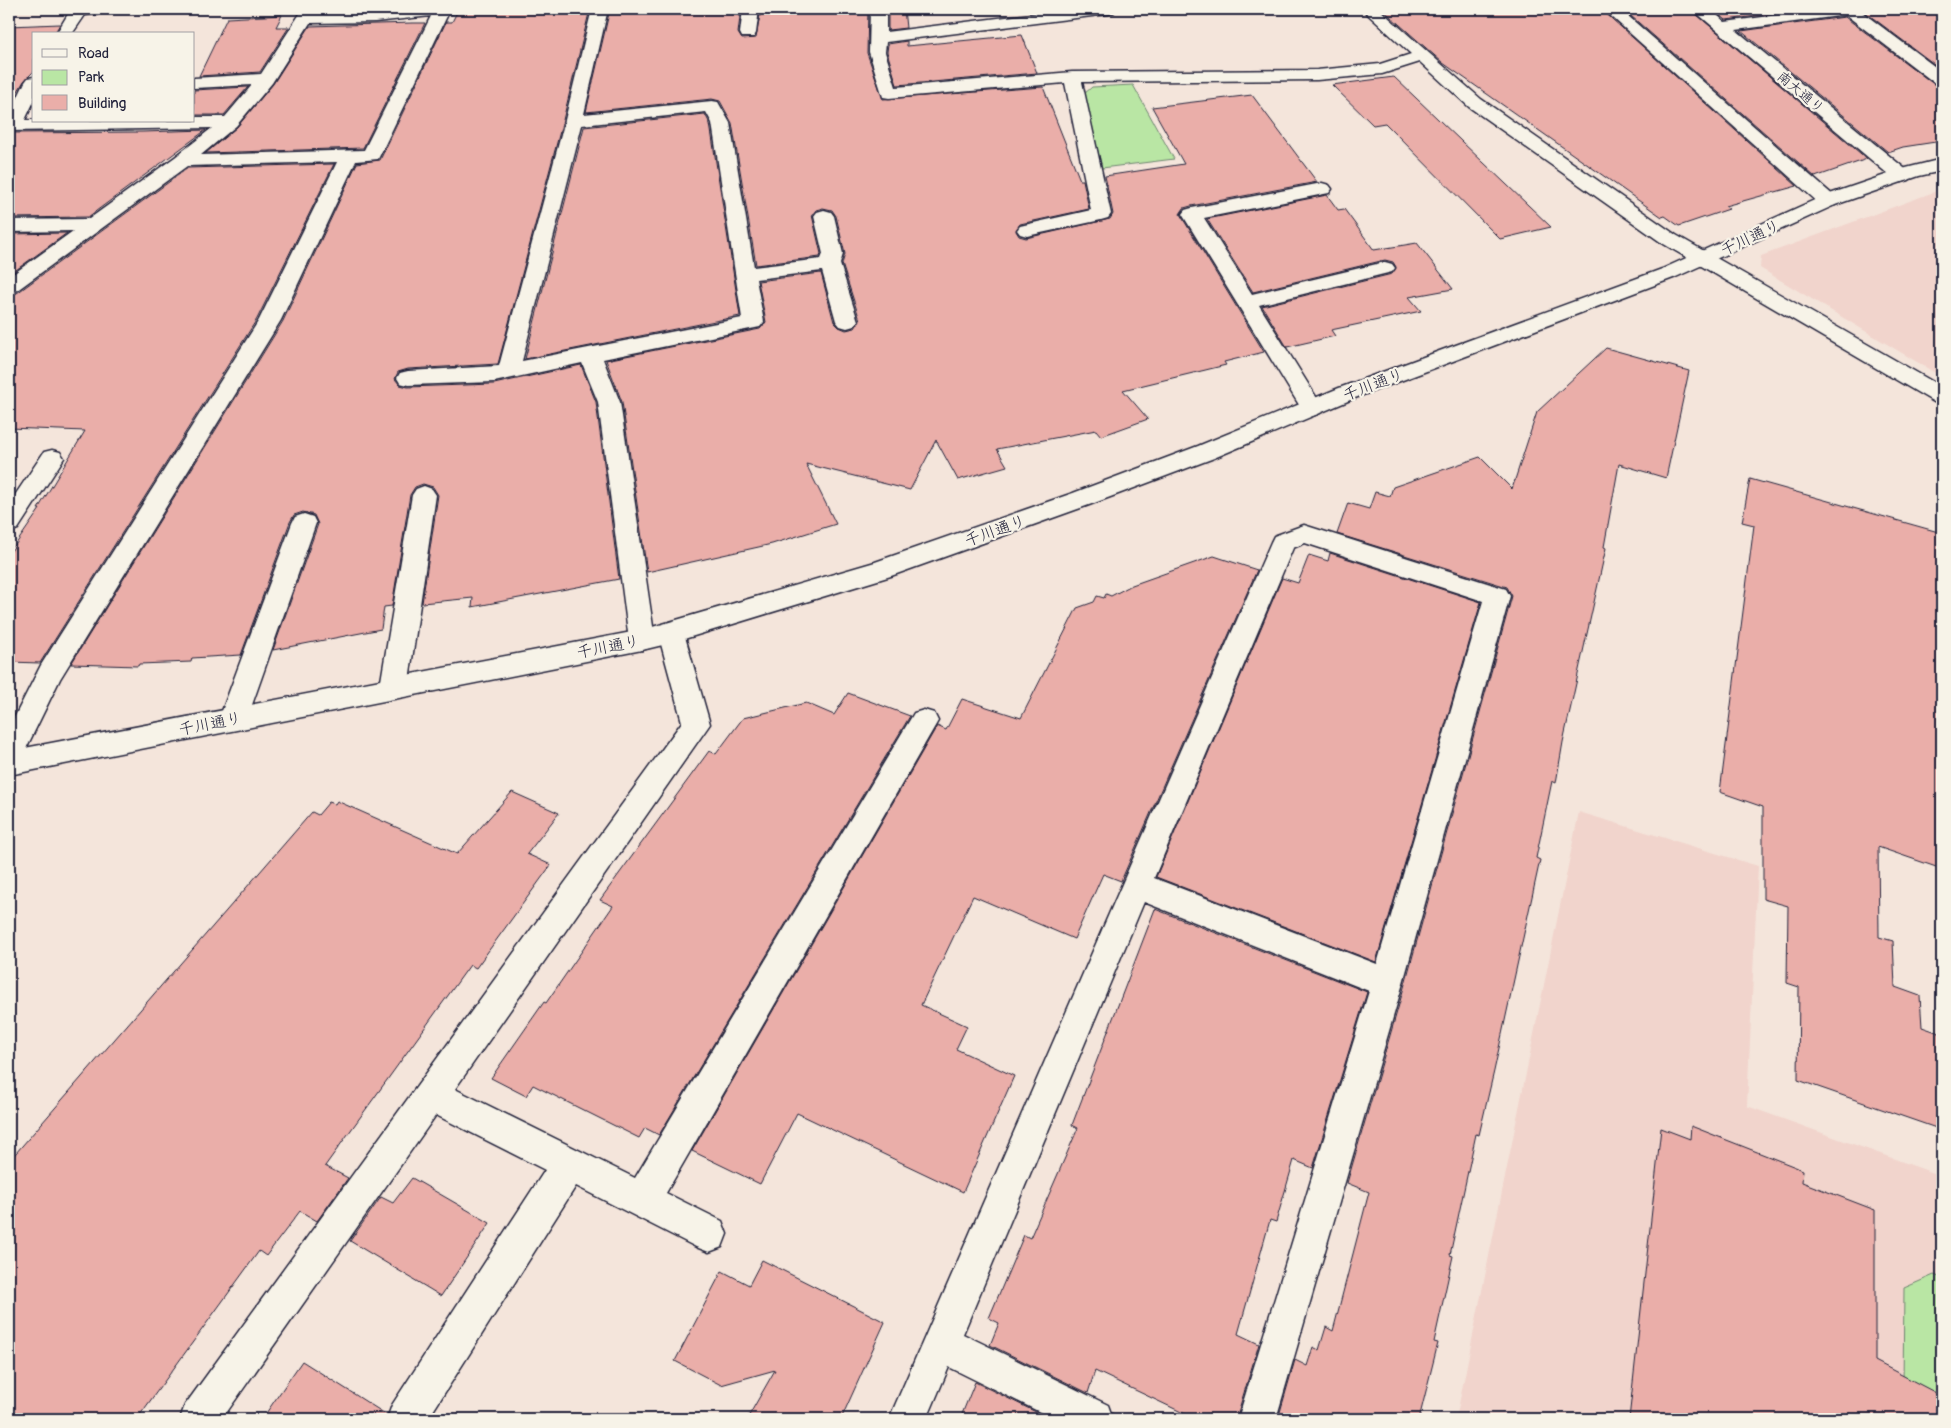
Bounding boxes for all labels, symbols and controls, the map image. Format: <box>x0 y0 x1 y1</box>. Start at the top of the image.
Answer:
legend <box>32 32 195 122</box>
text: Road <box>78 44 109 63</box>
text: Park <box>78 68 105 87</box>
street label: 南大通り <box>1774 68 1828 117</box>
text: Building <box>78 94 126 113</box>
street label: 千川通り <box>1717 215 1784 260</box>
street label: 千川通り <box>1340 364 1407 406</box>
street label: 千川通り <box>962 511 1029 551</box>
street label: 千川通り <box>575 631 642 663</box>
street label: 千川通り <box>177 708 244 740</box>

